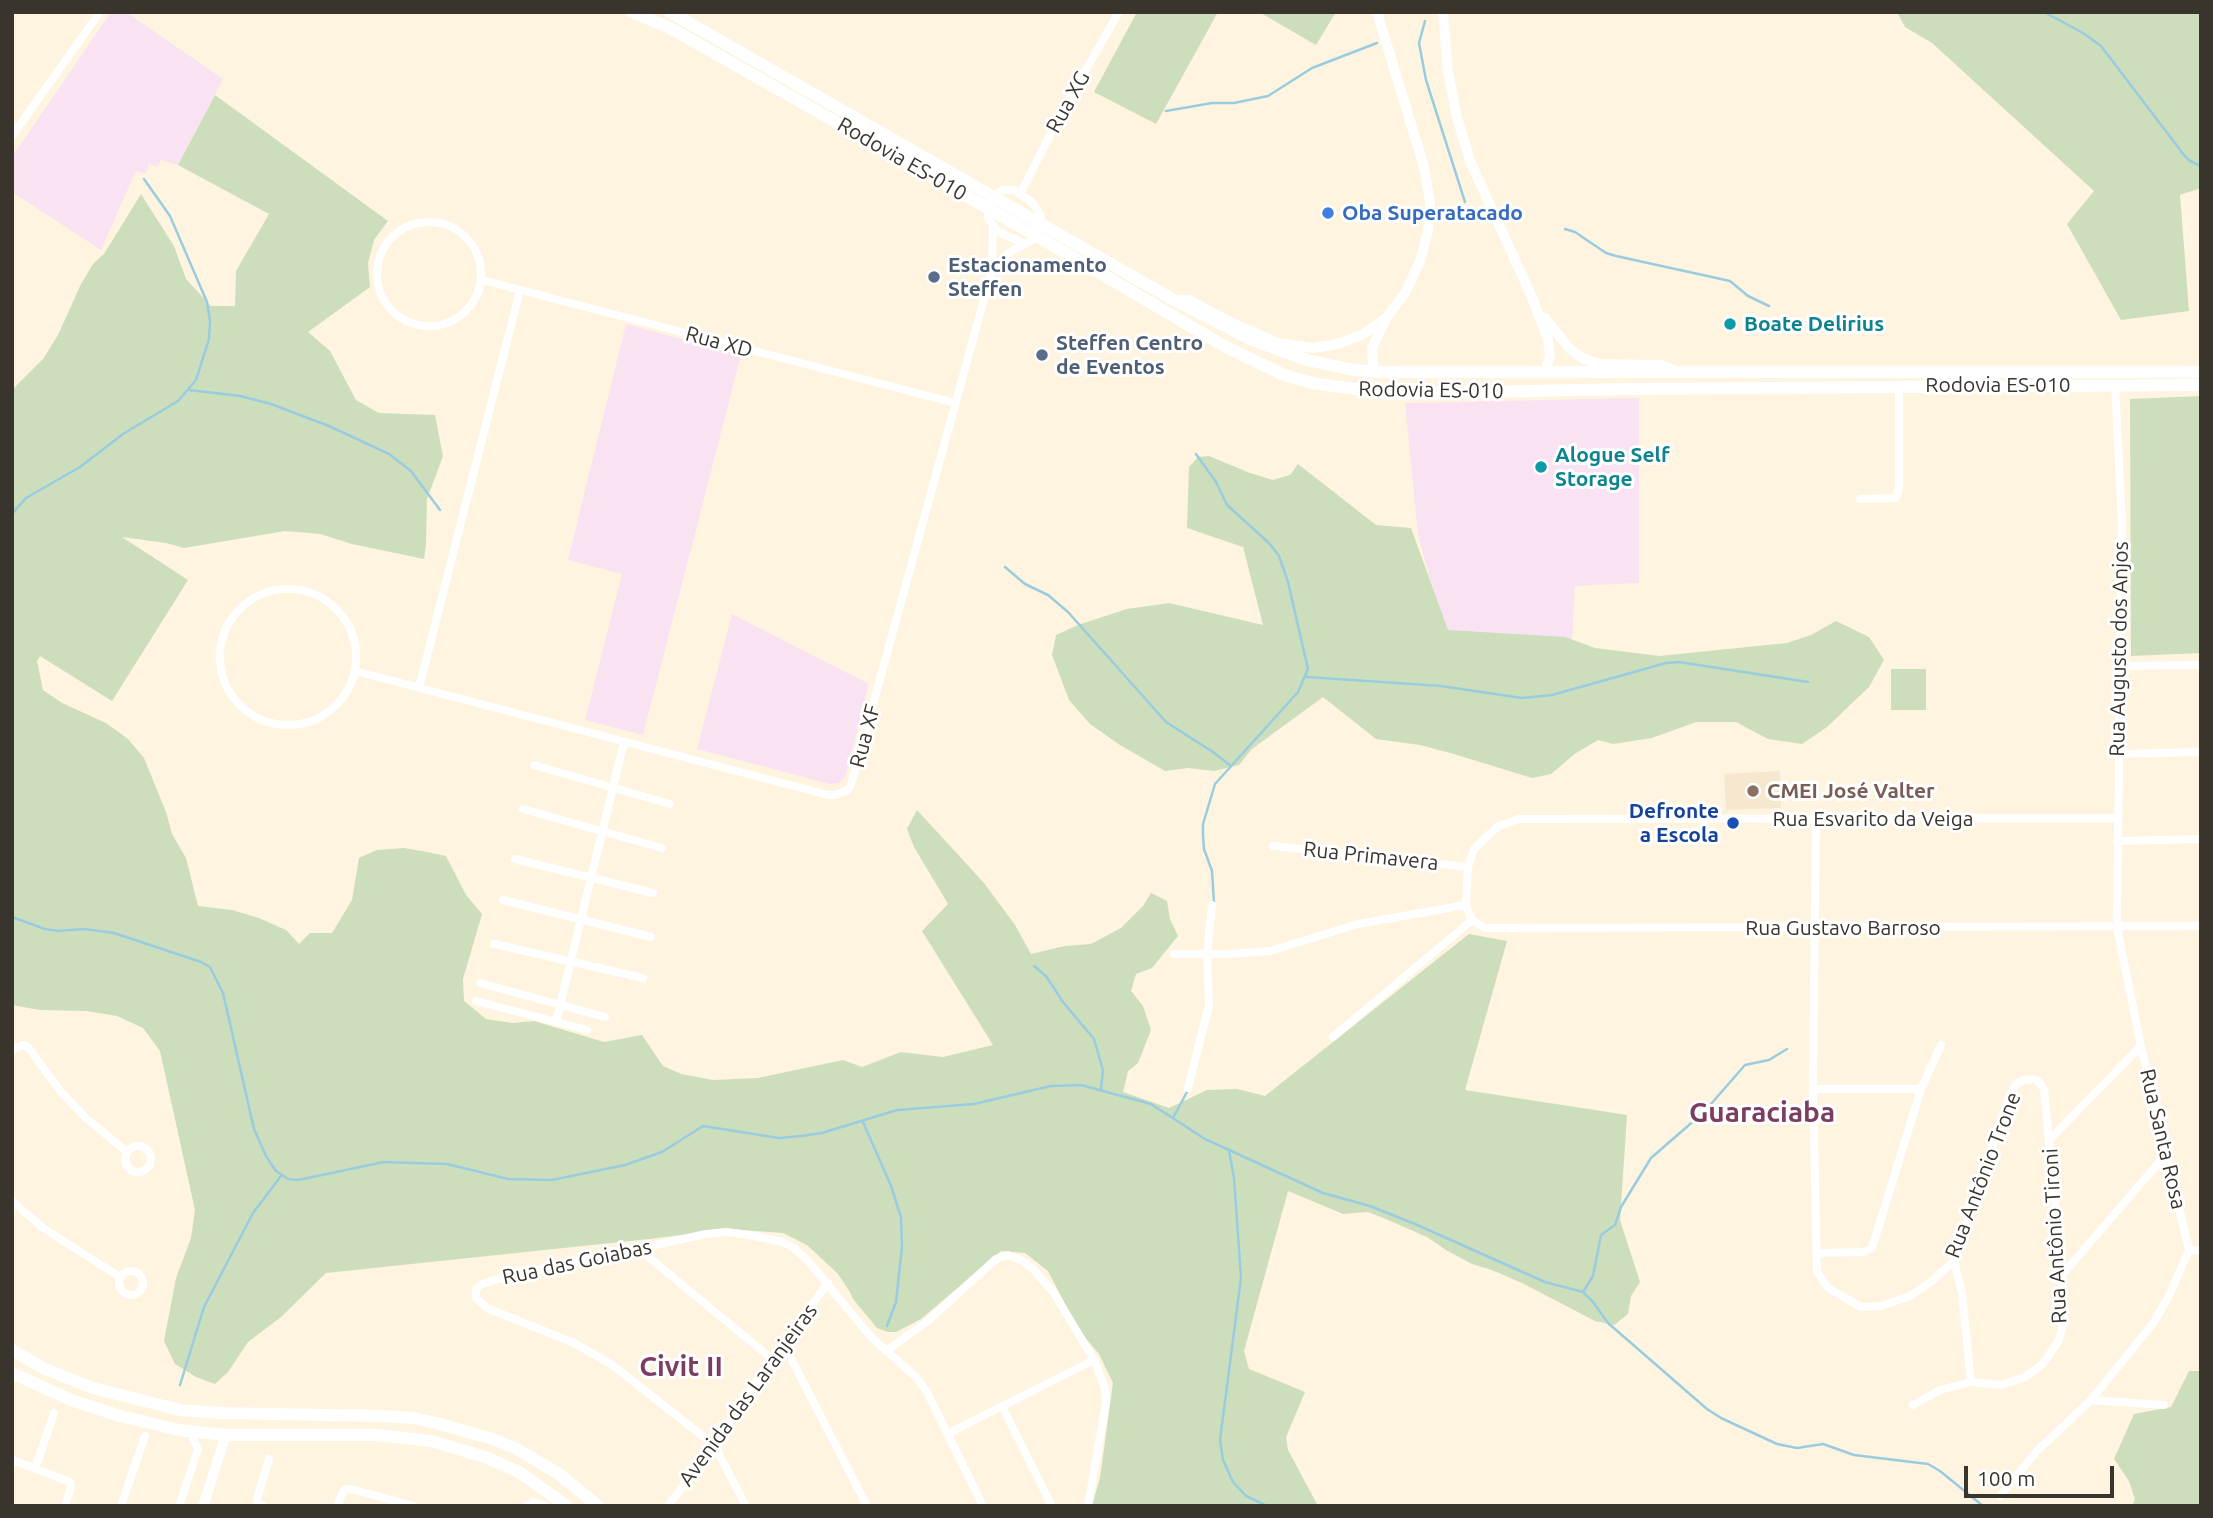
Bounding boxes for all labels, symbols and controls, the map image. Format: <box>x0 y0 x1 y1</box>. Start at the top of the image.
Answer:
street label: Rua XG <box>1041 67 1095 137</box>
street label: Rodovia ES-010 <box>833 112 971 206</box>
place label: Oba Superatacado <box>1342 200 1523 226</box>
marker: Oba Superatacado <box>1320 205 1336 221</box>
place label: Estacionamento Steffen <box>948 252 1107 302</box>
marker: Estacionamento Steffen <box>926 269 942 285</box>
place label: Boate Delirius <box>1744 311 1884 337</box>
marker: Boate Delirius <box>1722 316 1738 332</box>
street label: Rua XD <box>683 321 755 363</box>
place label: Steffen Centro de Eventos <box>1056 330 1203 380</box>
marker: Steffen Centro de Eventos <box>1034 347 1050 363</box>
street label: Rodovia ES-010 <box>1925 372 2071 398</box>
street label: Rodovia ES-010 <box>1358 376 1504 404</box>
place label: Alogue Self Storage <box>1555 442 1670 492</box>
marker: Alogue Self Storage <box>1533 459 1549 475</box>
street label: Rua Augusto dos Anjos <box>2105 541 2133 757</box>
street label: Rua XF <box>844 702 886 770</box>
place label: CMEI José Valter <box>1767 778 1935 804</box>
marker: CMEI José Valter <box>1745 783 1761 799</box>
place label: Defronte a Escola <box>1629 798 1719 848</box>
street label: Rua Esvarito da Veiga <box>1773 806 1973 832</box>
marker: Defronte a Escola <box>1725 815 1741 831</box>
street label: Rua Primavera <box>1302 836 1440 876</box>
street label: Rua Gustavo Barroso <box>1745 915 1941 941</box>
street label: Rua Santa Rosa <box>2135 1066 2191 1212</box>
street label: Rua Antônio Trone <box>1940 1088 2026 1262</box>
district label: Guaraciaba <box>1689 1096 1835 1130</box>
street label: Rua Antônio Tironi <box>2038 1148 2072 1324</box>
street label: Rua das Goiabas <box>500 1234 654 1290</box>
street label: Avenida das Laranjeiras <box>673 1299 823 1491</box>
district label: Civit II <box>639 1350 723 1384</box>
scale bar <box>1968 1452 2118 1496</box>
text: 100 m <box>1977 1466 2035 1490</box>

